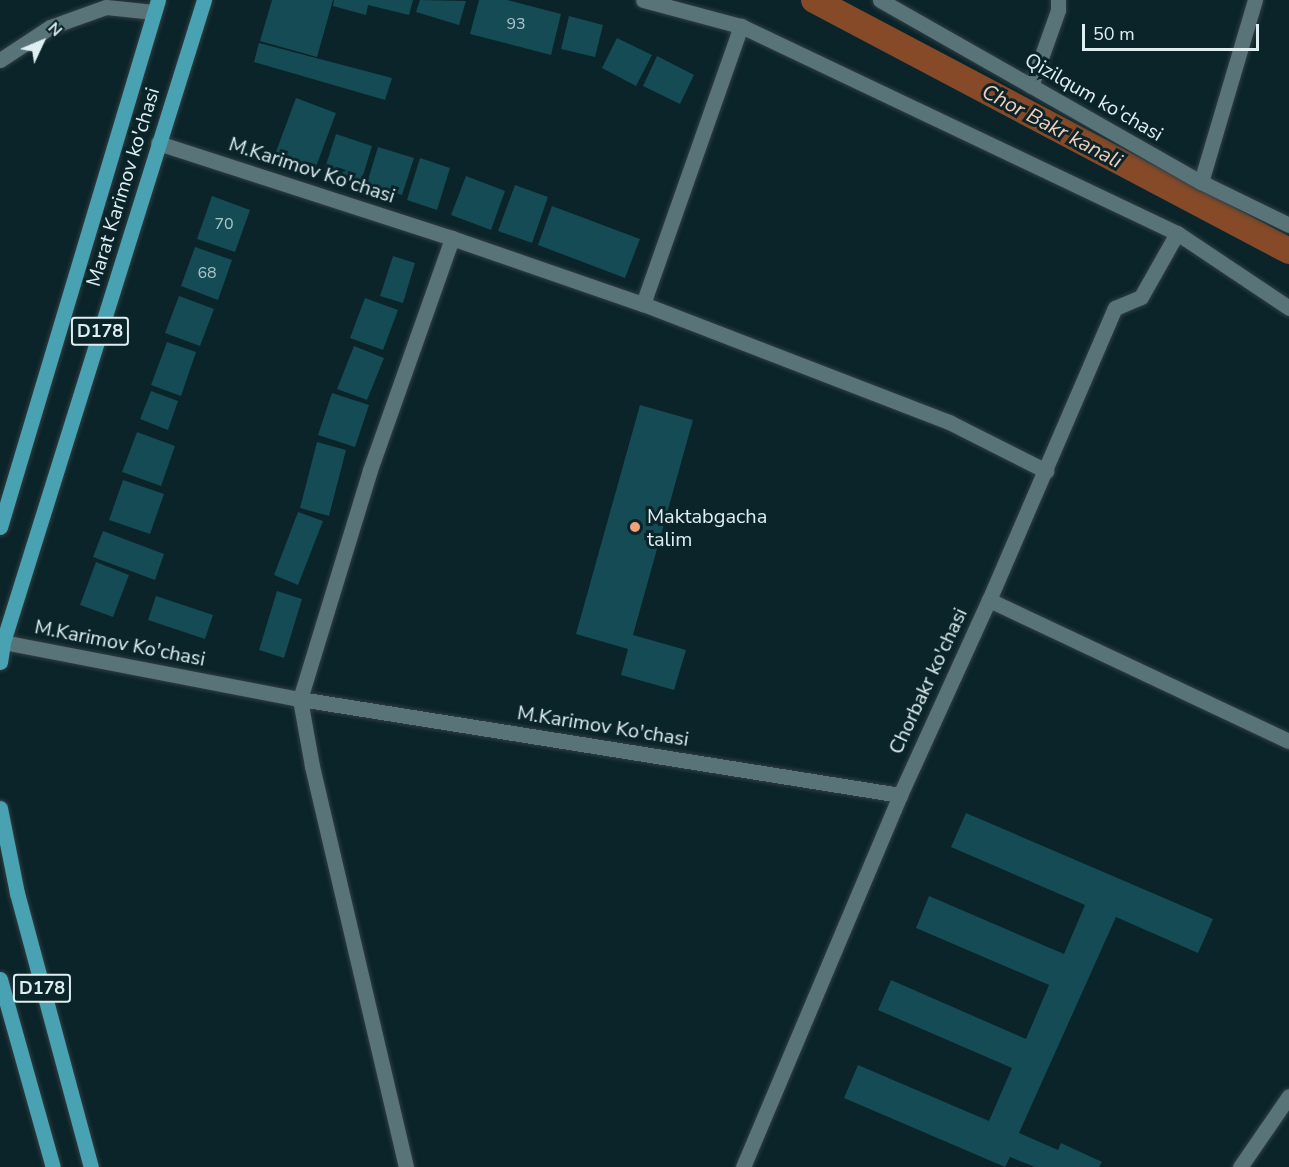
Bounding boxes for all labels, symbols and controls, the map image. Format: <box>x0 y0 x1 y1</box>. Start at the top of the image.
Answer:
north arrow <box>12 12 72 72</box>
scale bar <box>1085 12 1262 50</box>
house number: 93 <box>506 14 526 34</box>
text: N <box>43 18 67 41</box>
text: 50 m <box>1093 22 1135 46</box>
street label: Qizilqum ko'chasi <box>1021 48 1167 146</box>
water label: Chor Bakr kanali <box>978 78 1126 174</box>
street label: Marat Karimov ko'chasi <box>81 85 165 289</box>
street label: M.Karimov Ko'chasi <box>226 132 398 208</box>
house number: 70 <box>214 214 234 234</box>
house number: 68 <box>197 263 217 283</box>
road number: D178 <box>70 316 130 346</box>
place label: Maktabgacha talim <box>647 504 767 551</box>
marker: Maktabgacha talim <box>628 520 642 534</box>
street label: Chorbakr ko'chasi <box>884 604 972 758</box>
street label: M.Karimov Ko'chasi <box>33 615 207 671</box>
street label: M.Karimov Ko'chasi <box>515 701 691 751</box>
road number: D178 <box>12 973 72 1003</box>

